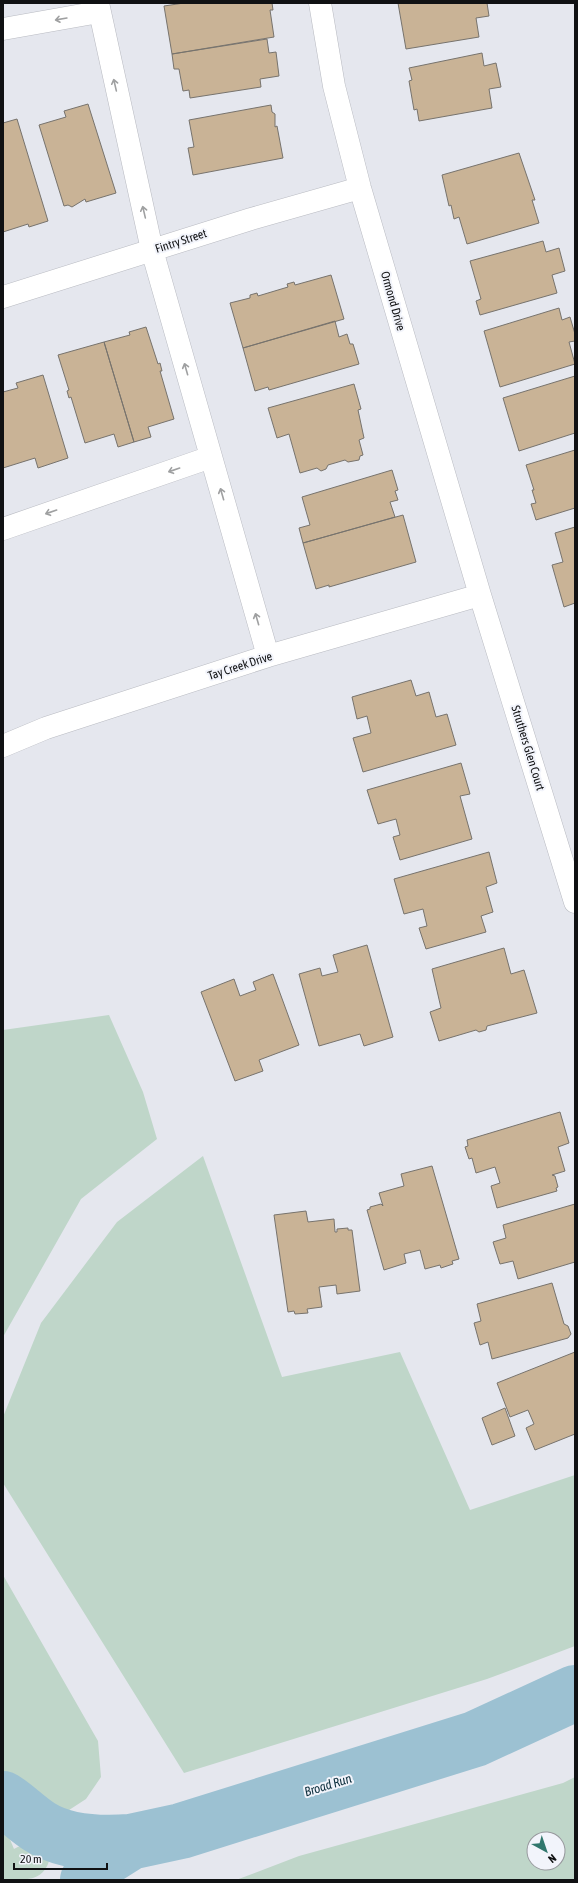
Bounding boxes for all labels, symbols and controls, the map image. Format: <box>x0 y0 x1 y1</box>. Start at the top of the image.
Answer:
one-way arrow <box>55 15 68 23</box>
one-way arrow <box>111 79 119 92</box>
one-way arrow <box>139 206 147 219</box>
street label: Fintry Street <box>153 226 209 256</box>
street label: Ormond Drive <box>378 270 408 332</box>
one-way arrow <box>182 362 189 375</box>
one-way arrow <box>169 466 181 474</box>
one-way arrow <box>218 487 225 500</box>
one-way arrow <box>45 509 58 516</box>
one-way arrow <box>253 612 261 625</box>
street label: Tay Creek Drive <box>206 649 274 683</box>
street label: Struthers Glen Court <box>508 704 548 793</box>
water label: Broad Run <box>302 1770 354 1799</box>
north arrow <box>526 1831 566 1871</box>
scale bar <box>14 1845 107 1871</box>
text: 20 m <box>20 1852 42 1866</box>
text: N <box>546 1852 559 1865</box>

